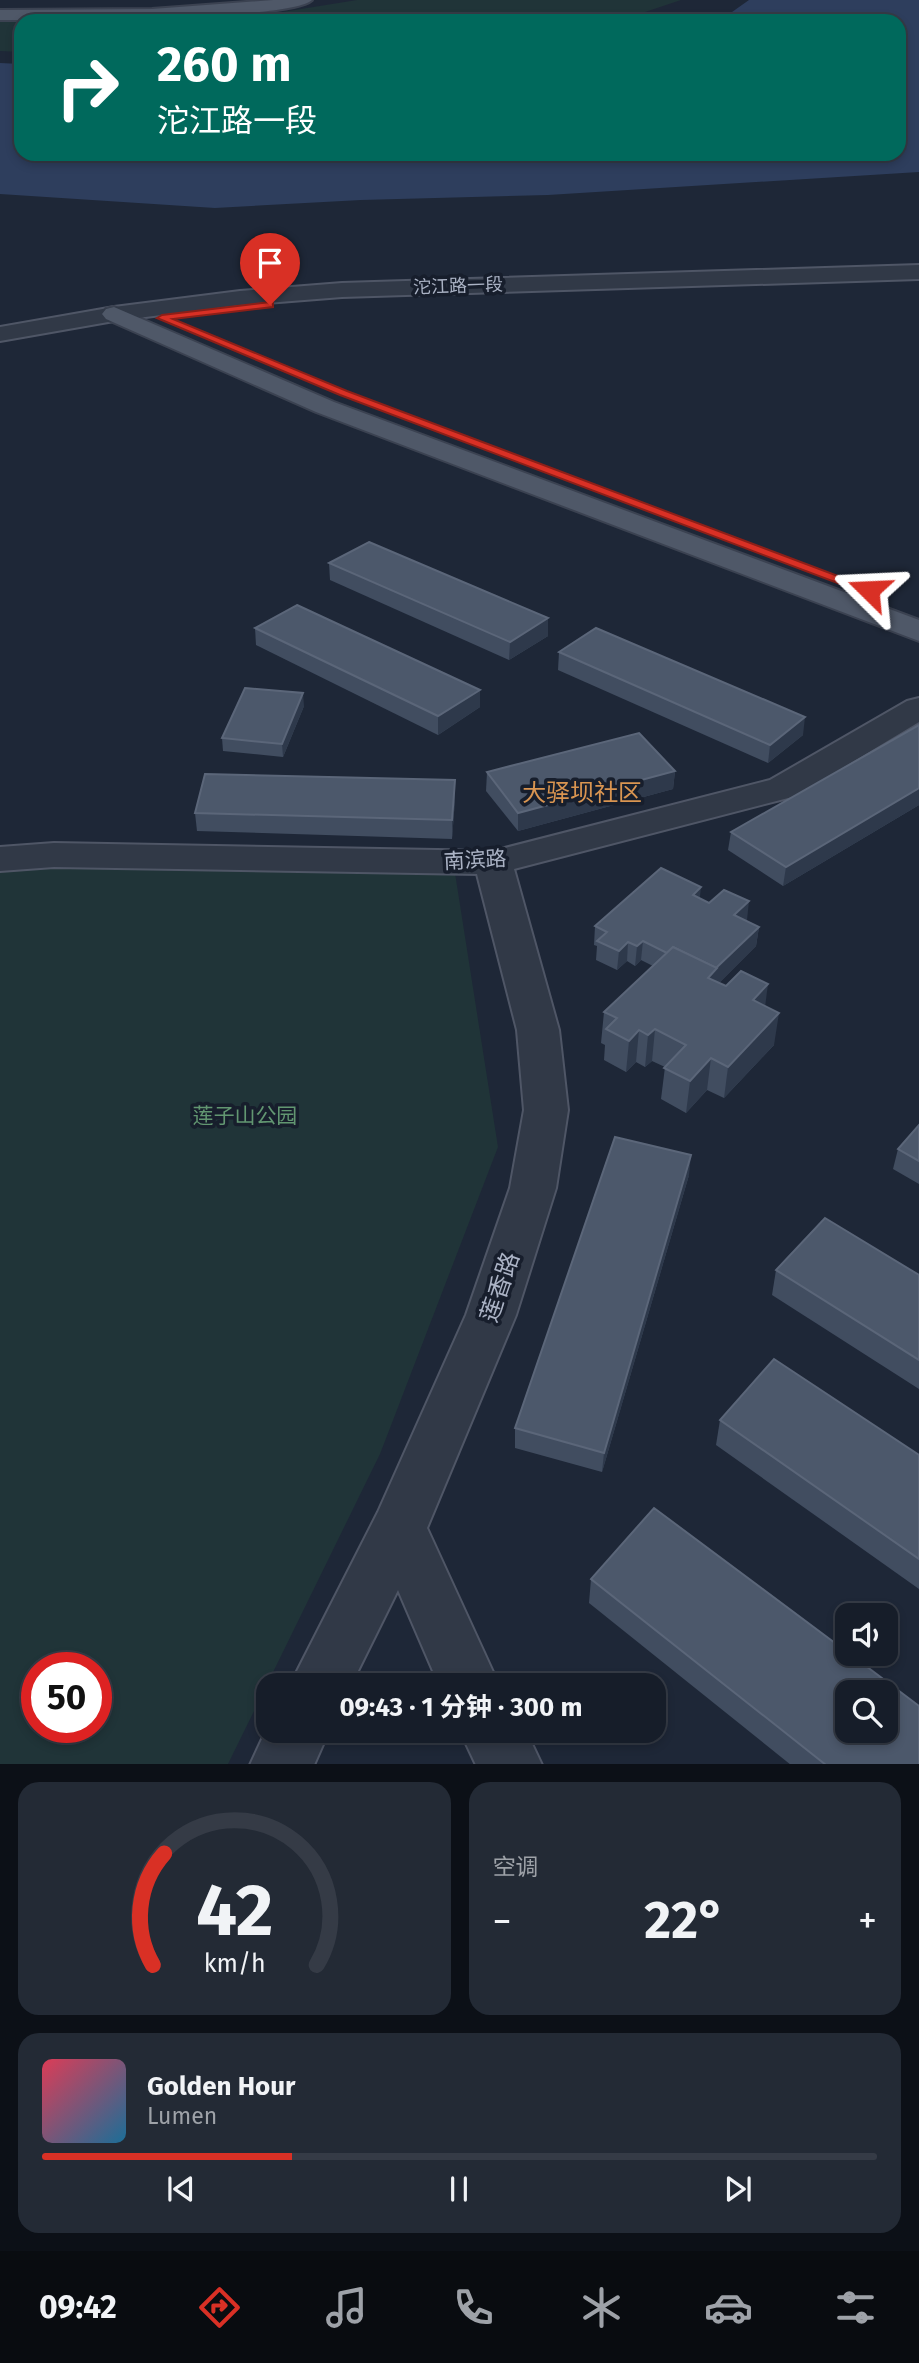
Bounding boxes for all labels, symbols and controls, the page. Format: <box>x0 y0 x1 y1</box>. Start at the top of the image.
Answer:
text: 260 m <box>157 35 292 94</box>
icon: right <box>42 42 133 133</box>
text: 沱江路一段 <box>157 102 317 140</box>
pin <box>240 233 300 305</box>
icon: arrive <box>251 244 289 282</box>
street label: 沱江路一段 <box>413 273 503 299</box>
position arrow <box>832 553 906 627</box>
district label: 大驿坝社区 <box>522 779 642 807</box>
street label: 南滨路 <box>443 845 507 875</box>
park label: 莲子山公园 <box>193 1103 298 1129</box>
street label: 莲香路 <box>475 1248 525 1326</box>
map controls <box>835 1603 898 1743</box>
button: sound <box>835 1603 898 1666</box>
speed limit sign: 50 <box>21 1652 112 1743</box>
button: search <box>835 1680 898 1743</box>
text: 09:43 · 1 分钟 · 300 m <box>340 1692 582 1723</box>
text: 空调 <box>493 1853 539 1881</box>
text: 42 <box>196 1867 273 1954</box>
text: 22° <box>644 1889 725 1952</box>
text: − <box>493 1898 512 1944</box>
text: + <box>858 1898 877 1944</box>
text: km/h <box>203 1948 265 1978</box>
text: Golden Hour <box>147 2071 295 2102</box>
text: Lumen <box>147 2102 217 2130</box>
icon: previous <box>162 2170 200 2208</box>
icon: pause <box>440 2170 478 2208</box>
icon: next <box>719 2170 757 2208</box>
icon: directions <box>195 2283 244 2332</box>
icon: music <box>322 2283 371 2332</box>
icon: phone <box>449 2283 498 2332</box>
icon: climate <box>577 2283 626 2332</box>
icon: car <box>704 2283 753 2332</box>
icon: filters <box>831 2283 880 2332</box>
text: 09:42 <box>39 2288 117 2326</box>

